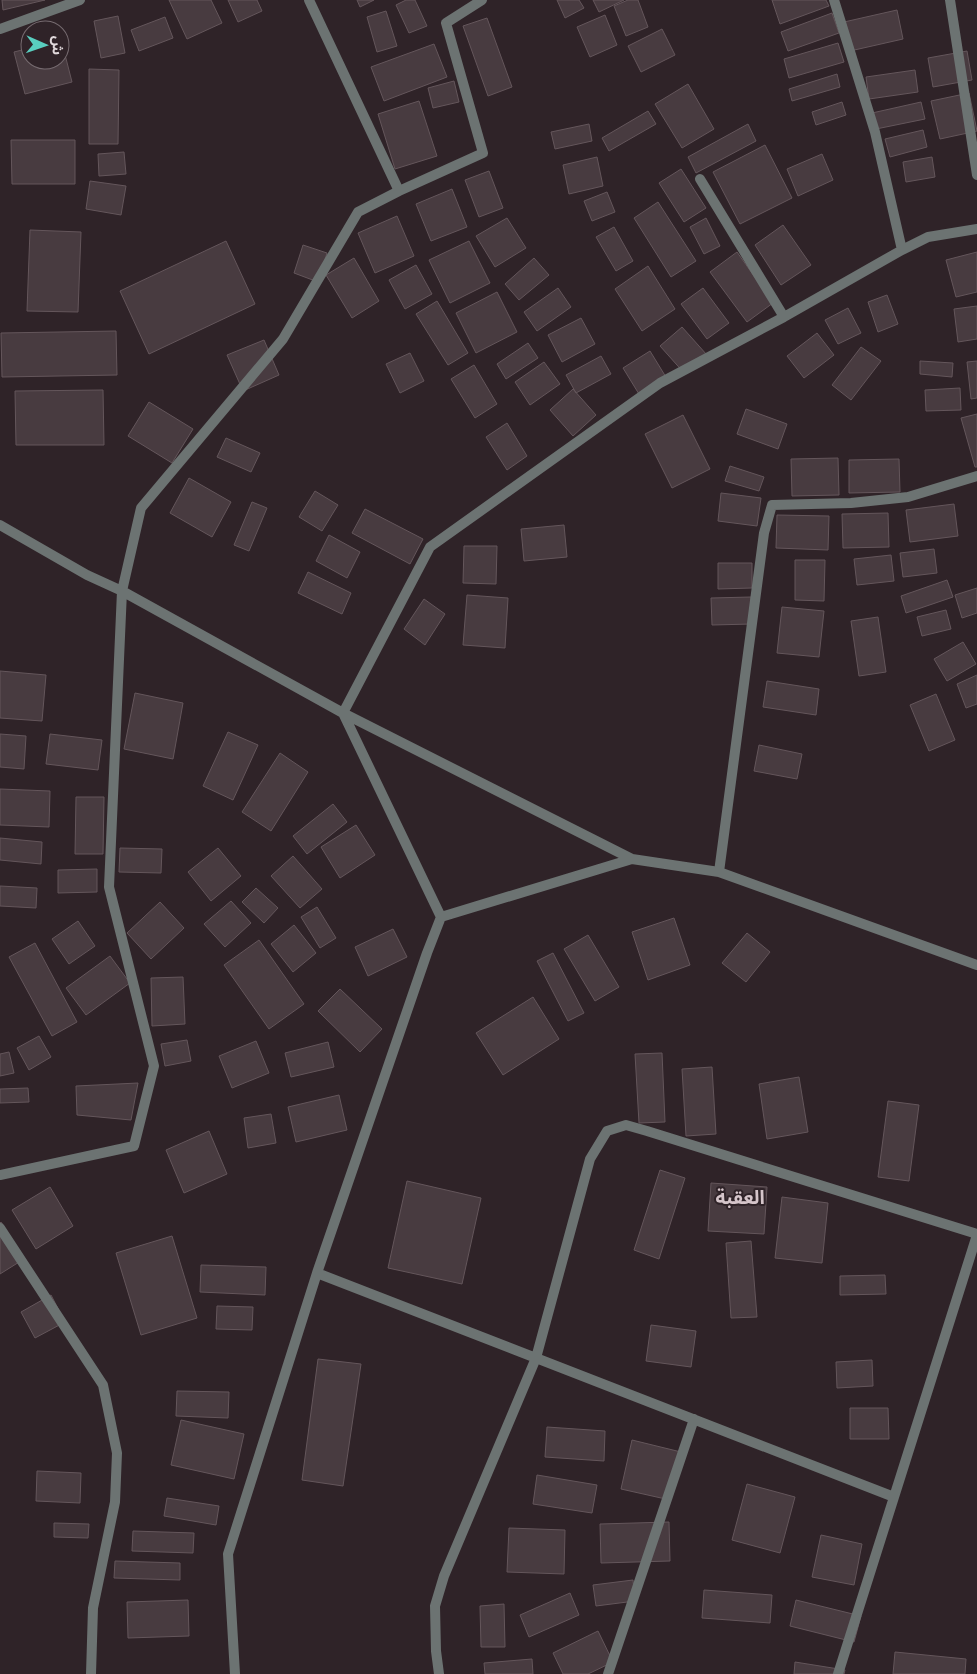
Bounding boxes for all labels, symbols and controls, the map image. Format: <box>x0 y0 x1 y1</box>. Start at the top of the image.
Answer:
north arrow <box>20 20 70 70</box>
text: ش <box>49 36 67 55</box>
district label: العقبة <box>715 1185 765 1209</box>

